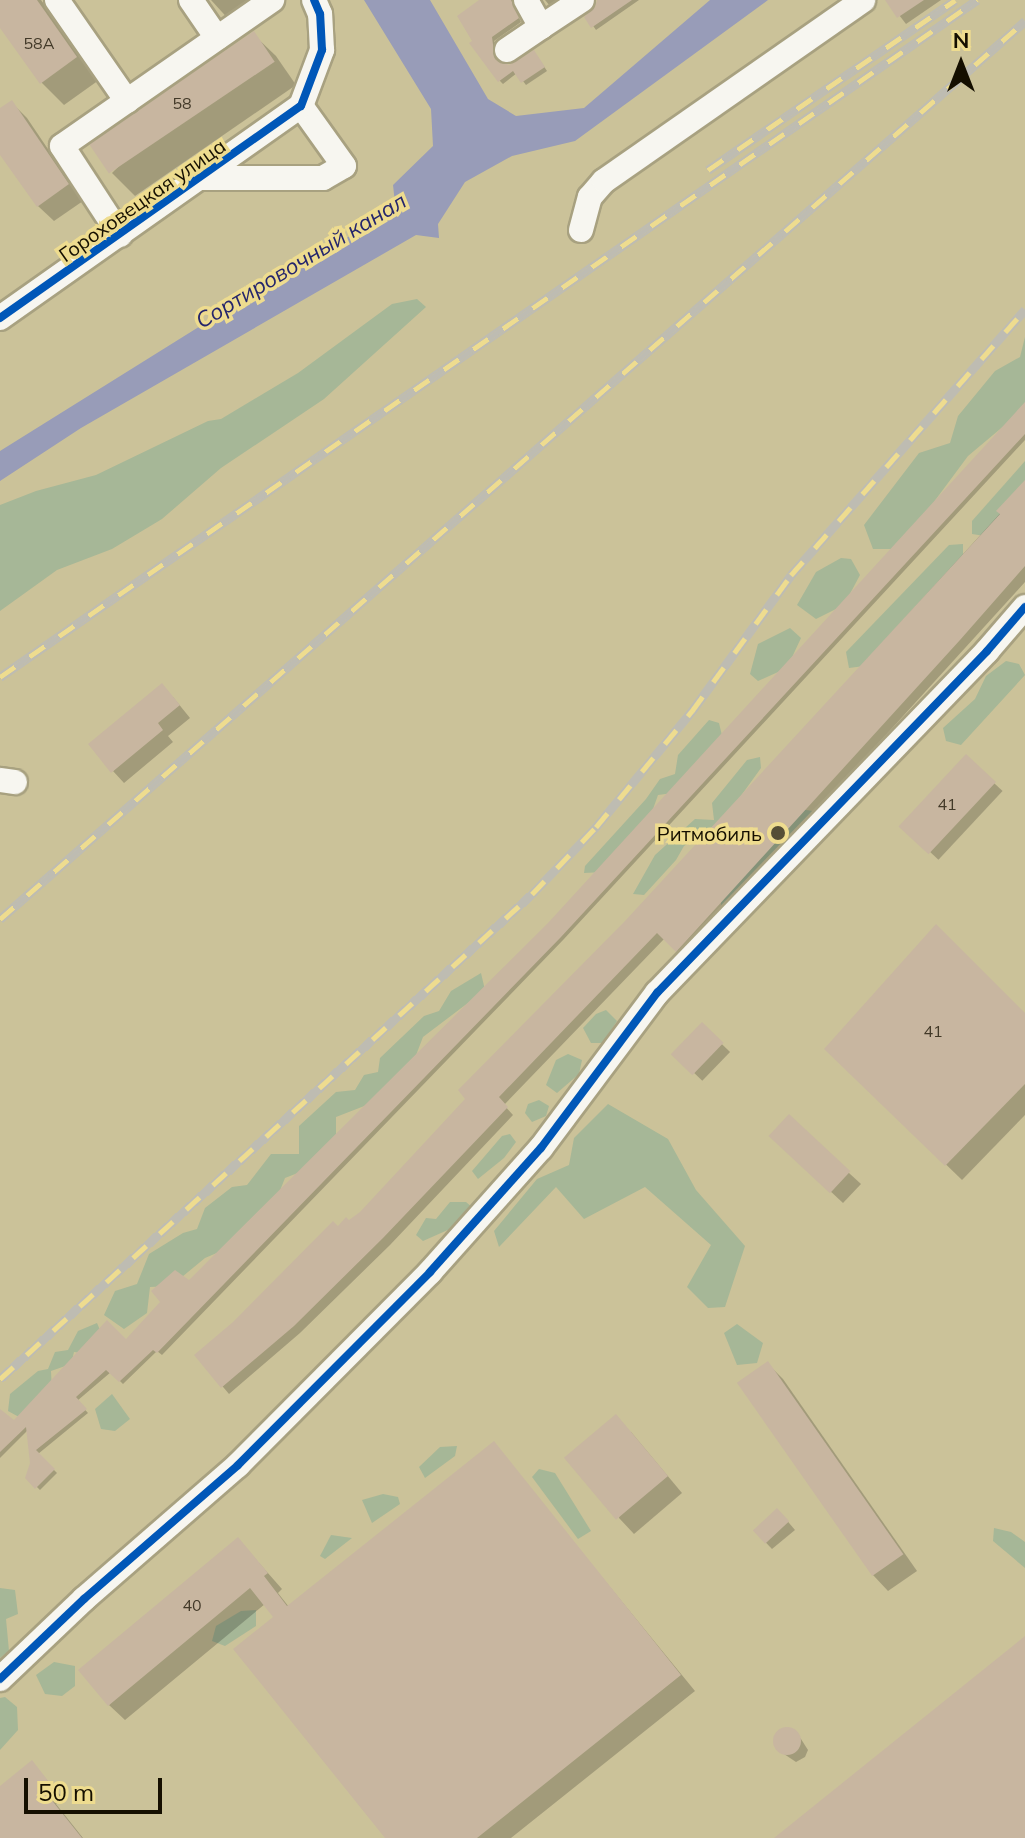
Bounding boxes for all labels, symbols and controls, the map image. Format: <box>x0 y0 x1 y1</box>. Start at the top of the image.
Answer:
north arrow <box>921 24 1001 104</box>
text: N <box>953 26 969 54</box>
house number: 58А <box>24 33 54 53</box>
house number: 58 <box>172 93 192 113</box>
street label: Гороховецкая улица <box>54 133 230 267</box>
water label: Сортировочный канал <box>191 188 411 334</box>
house number: 41 <box>937 794 957 814</box>
place label: Ритмобиль <box>657 821 762 845</box>
marker: Ритмобиль <box>769 824 787 842</box>
house number: 41 <box>923 1021 943 1041</box>
house number: 40 <box>182 1595 202 1615</box>
scale bar <box>28 1762 166 1812</box>
text: 50 m <box>38 1777 94 1807</box>

